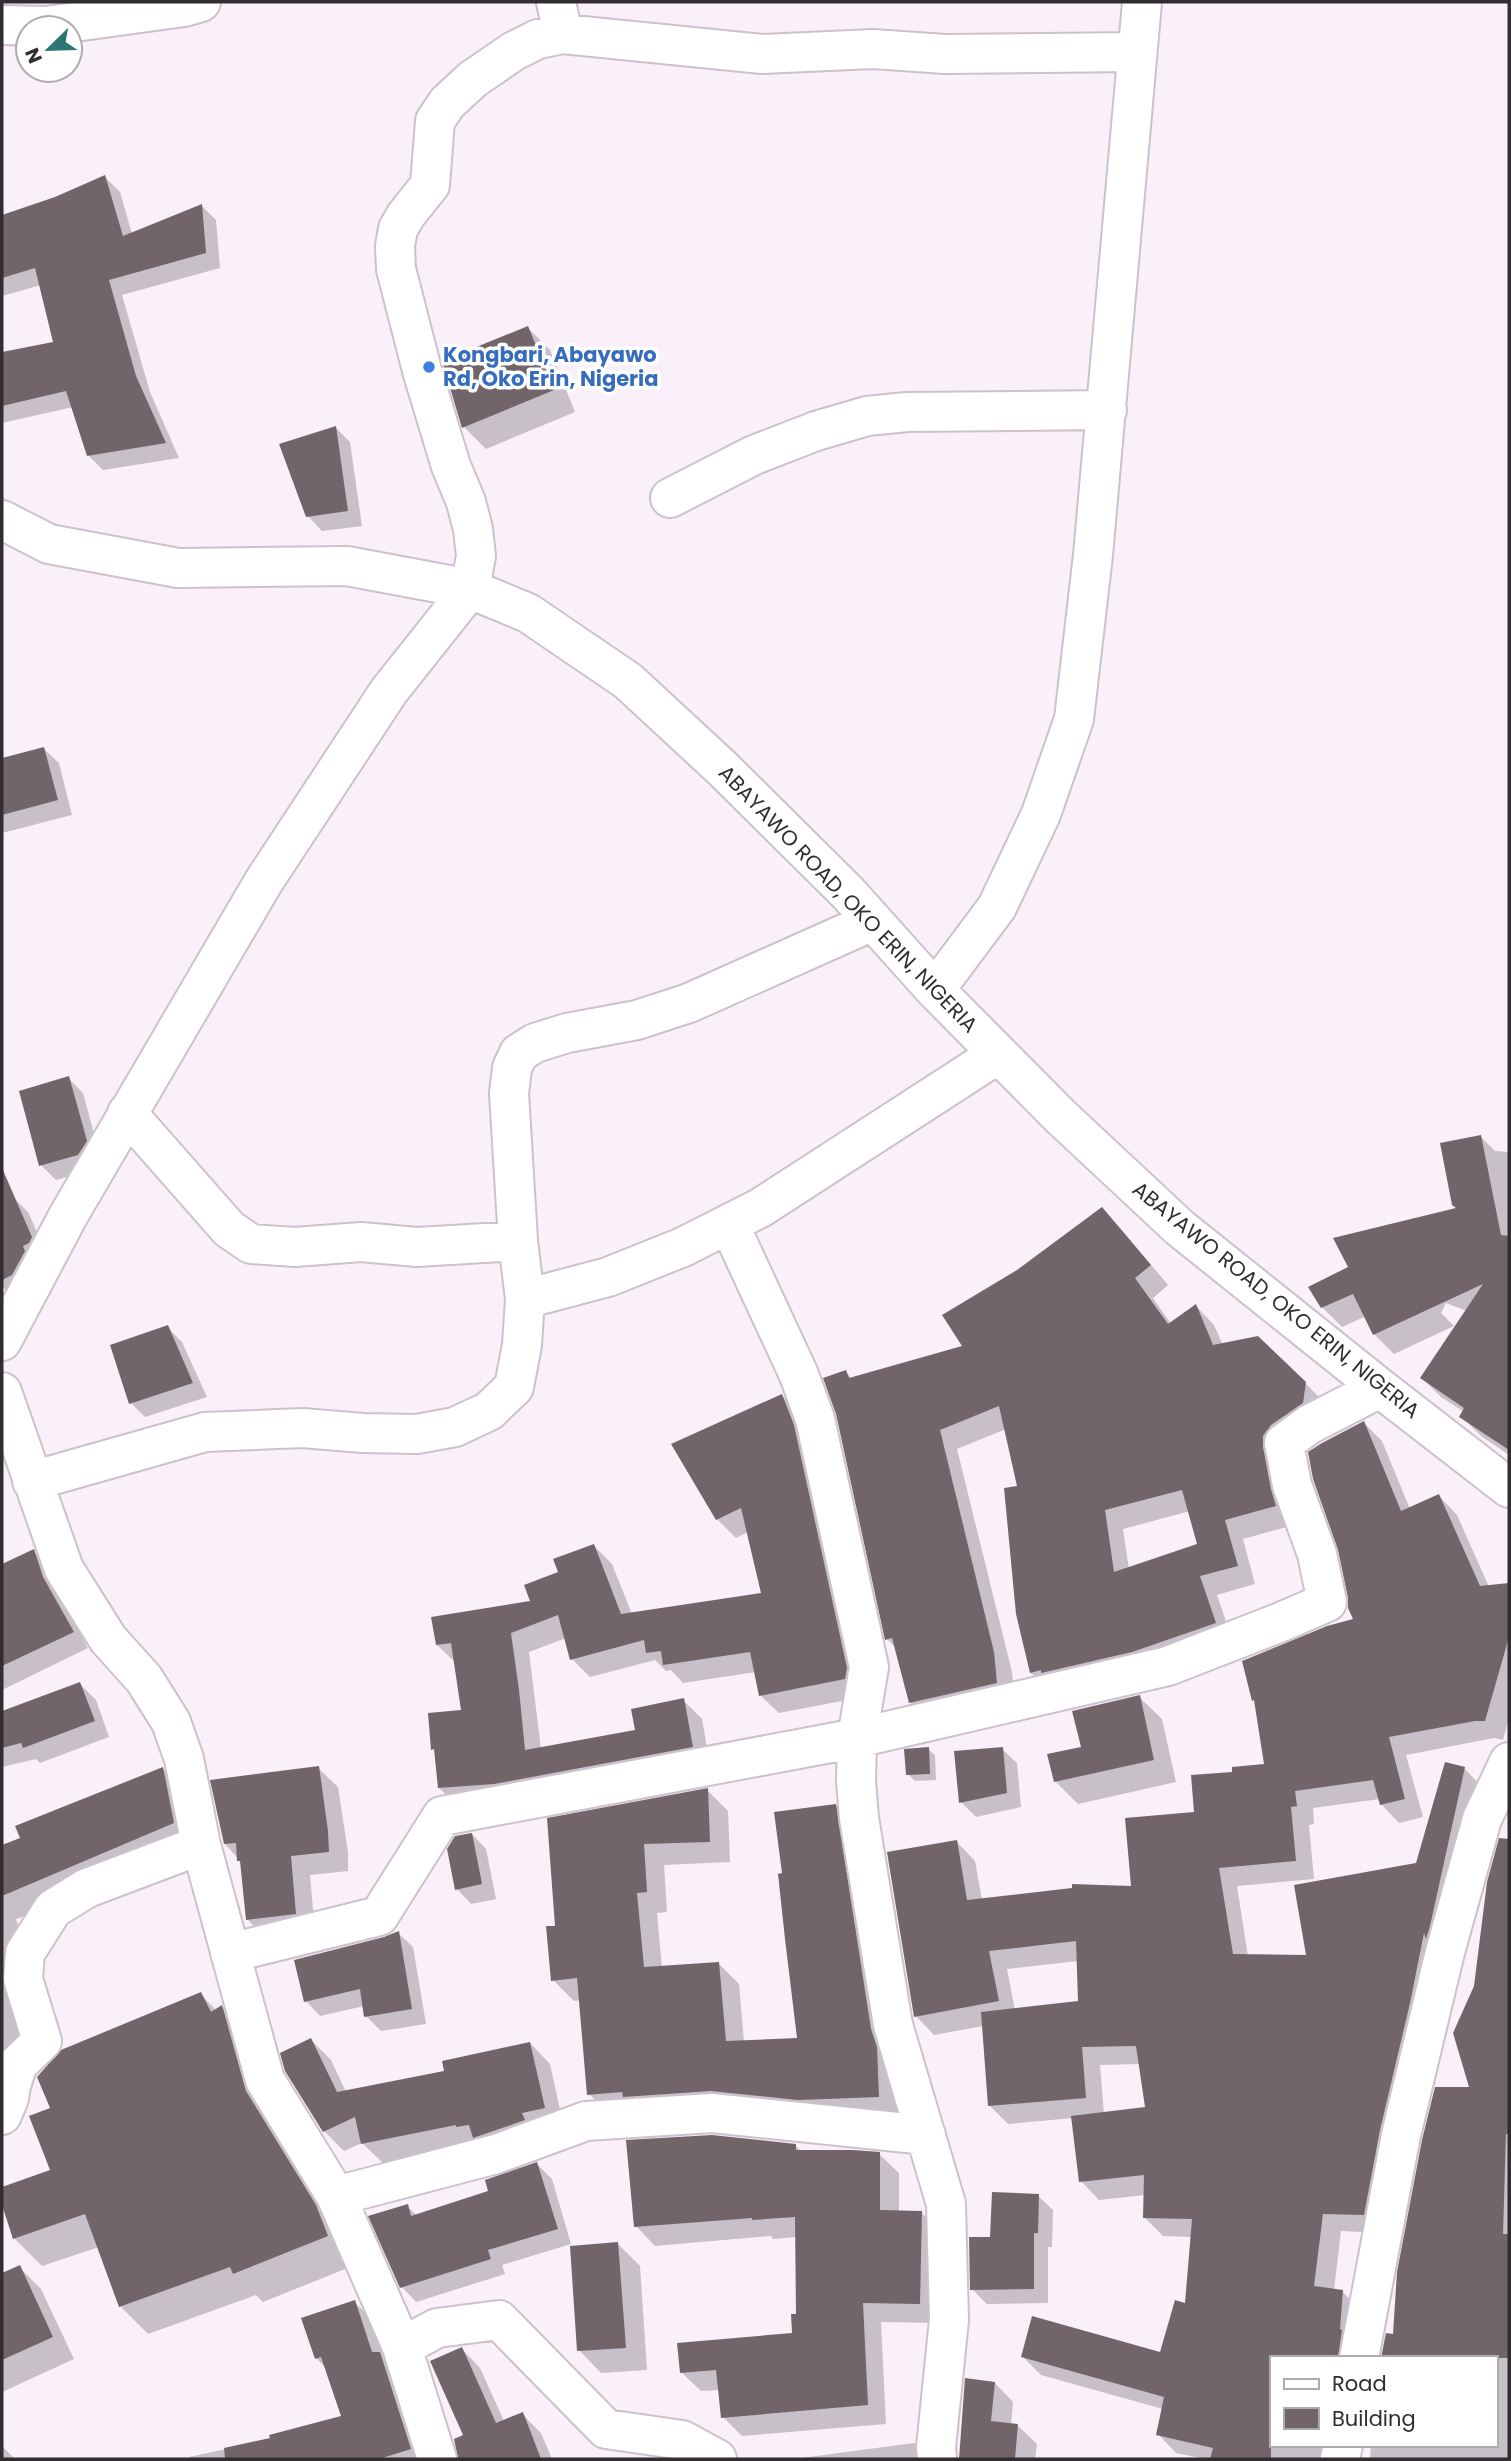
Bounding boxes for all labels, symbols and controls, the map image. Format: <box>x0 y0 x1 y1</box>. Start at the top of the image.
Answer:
north arrow <box>14 14 84 84</box>
text: N <box>19 44 49 67</box>
place label: Kongbari, Abayawo Rd, Oko Erin, Nigeria <box>443 340 659 393</box>
marker: Kongbari, Abayawo Rd, Oko Erin, Nigeria <box>421 359 437 375</box>
street label: ABAYAWO ROAD, OKO ERIN, NIGERIA <box>712 758 984 1039</box>
street label: ABAYAWO ROAD, OKO ERIN, NIGERIA <box>1127 1174 1426 1425</box>
legend <box>1270 2356 1497 2447</box>
text: Road <box>1332 2369 1387 2398</box>
text: Building <box>1332 2404 1416 2433</box>

